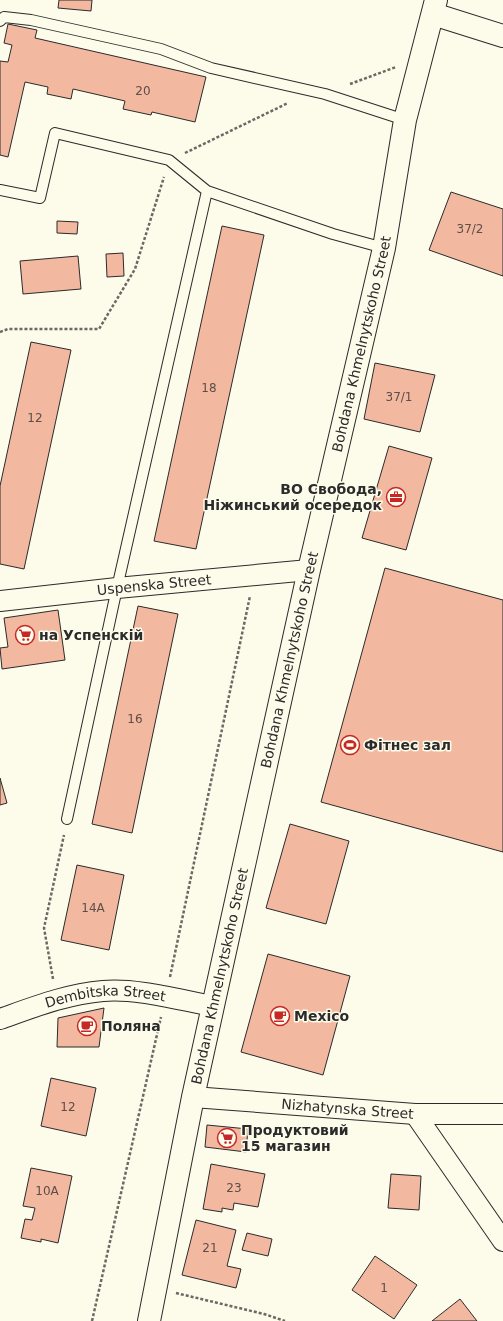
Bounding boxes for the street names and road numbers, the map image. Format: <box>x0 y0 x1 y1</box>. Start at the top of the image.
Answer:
street label: Bohdana Khmelnytskoho Street <box>329 234 394 454</box>
street label: Bohdana Khmelnytskoho Street <box>258 549 321 770</box>
street label: Uspenska Street <box>96 571 212 598</box>
street label: Bohdana Khmelnytskoho Street <box>188 866 251 1086</box>
street label: Dembitska Street <box>43 982 168 1011</box>
street label: Nizhatynska Street <box>281 1096 415 1122</box>

